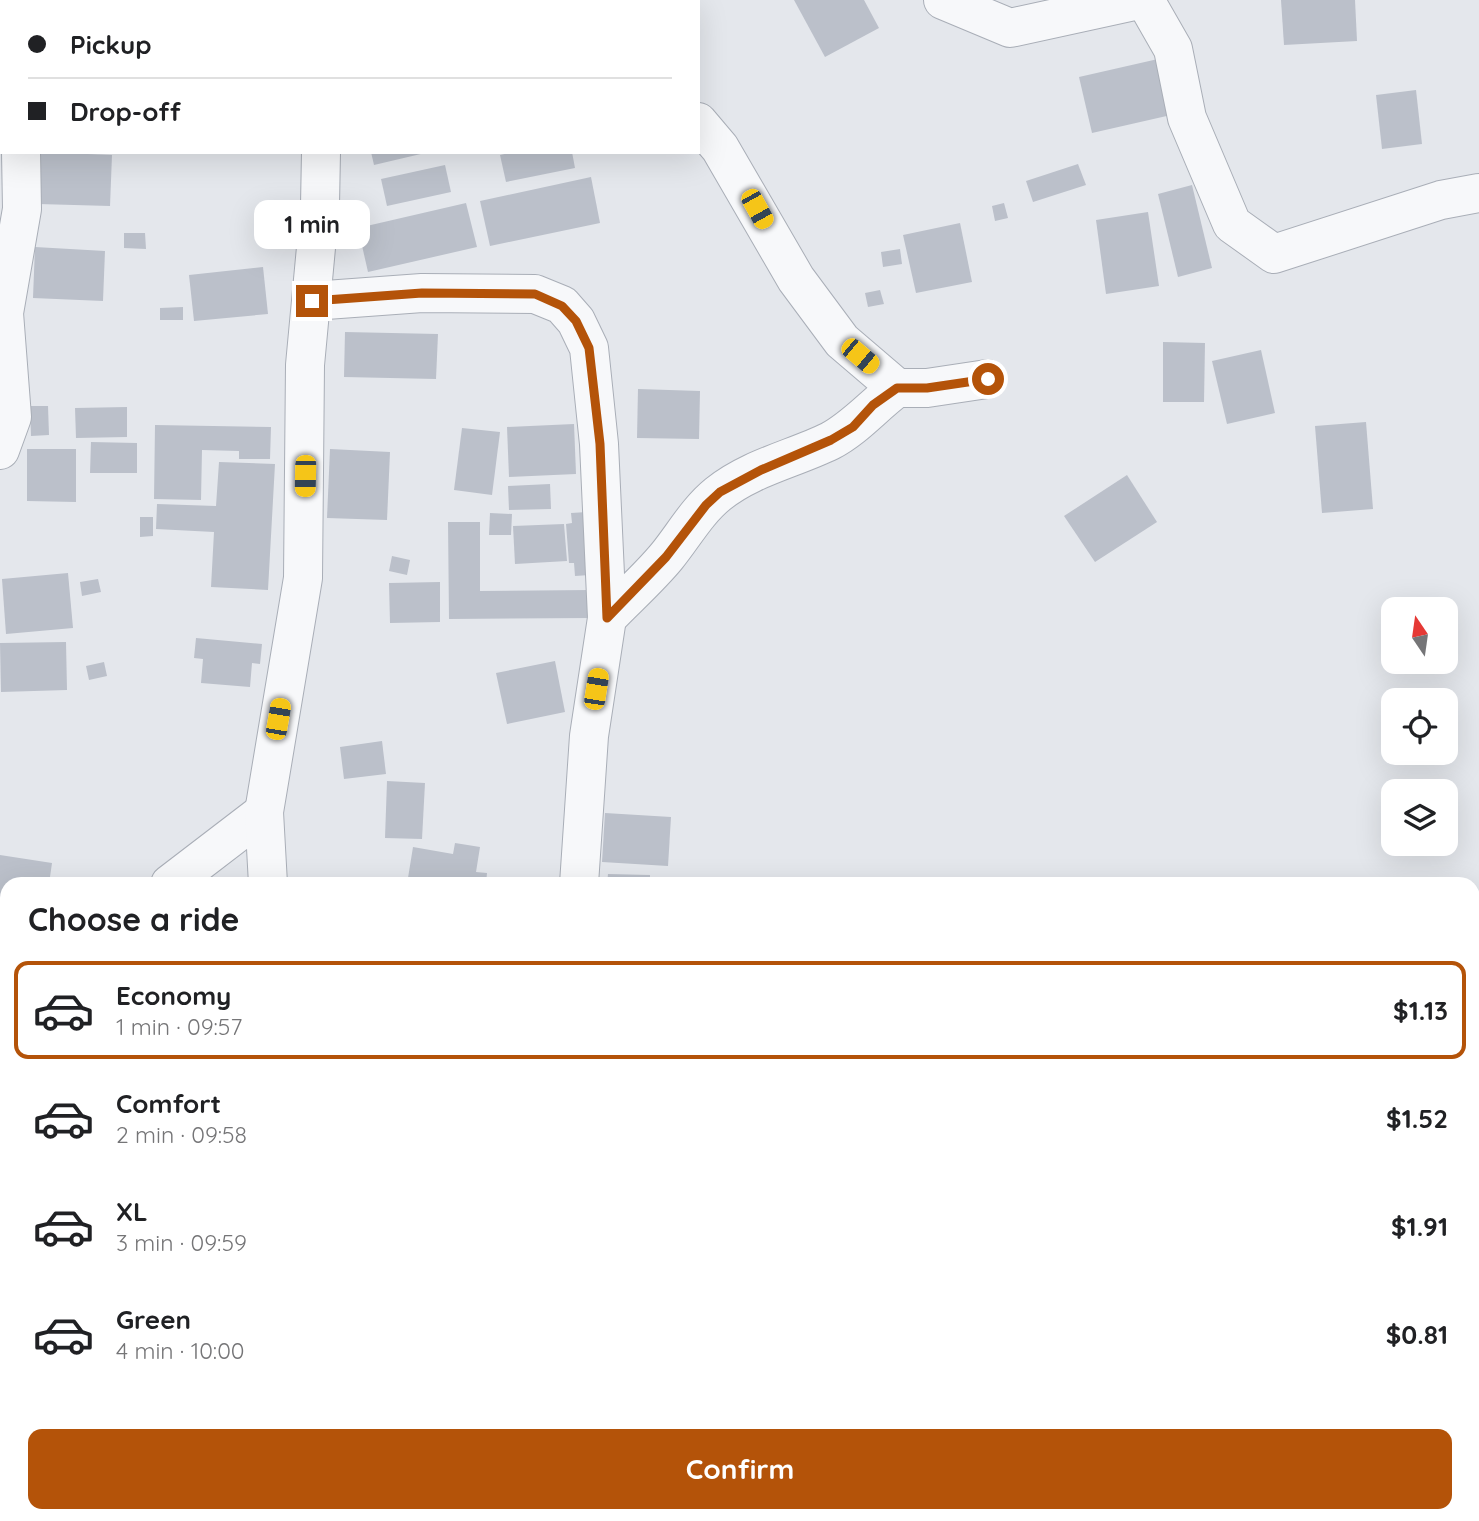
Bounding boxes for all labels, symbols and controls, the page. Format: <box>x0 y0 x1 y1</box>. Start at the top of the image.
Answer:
text: Pickup <box>70 28 152 61</box>
text: Drop-off <box>70 95 181 128</box>
car <box>738 186 777 232</box>
callout: 1 min <box>254 200 370 248</box>
text: 1 min <box>284 210 340 239</box>
route end <box>296 285 328 317</box>
car <box>838 334 883 378</box>
route start <box>972 363 1004 395</box>
car <box>295 455 316 497</box>
north arrow <box>1381 597 1458 674</box>
map controls <box>1381 597 1458 856</box>
car <box>583 667 610 711</box>
button: locate <box>1381 688 1458 765</box>
car <box>265 696 292 742</box>
button: layers <box>1381 779 1458 856</box>
text: Choose a ride <box>28 899 240 939</box>
icon: car <box>32 979 95 1042</box>
text: Economy <box>116 979 231 1012</box>
text: $1.13 <box>1393 994 1448 1027</box>
text: 1 min · 09:57 <box>116 1012 242 1041</box>
icon: car <box>32 1087 95 1150</box>
text: Comfort <box>116 1087 221 1120</box>
text: $1.52 <box>1386 1102 1448 1135</box>
text: 2 min · 09:58 <box>116 1120 247 1149</box>
icon: car <box>32 1195 95 1258</box>
text: XL <box>116 1195 148 1228</box>
text: $1.91 <box>1391 1210 1448 1243</box>
text: 3 min · 09:59 <box>116 1228 247 1257</box>
icon: car <box>32 1303 95 1366</box>
text: Green <box>116 1303 191 1336</box>
text: $0.81 <box>1386 1318 1448 1351</box>
text: 4 min · 10:00 <box>116 1336 245 1365</box>
button: Confirm <box>28 1429 1452 1509</box>

